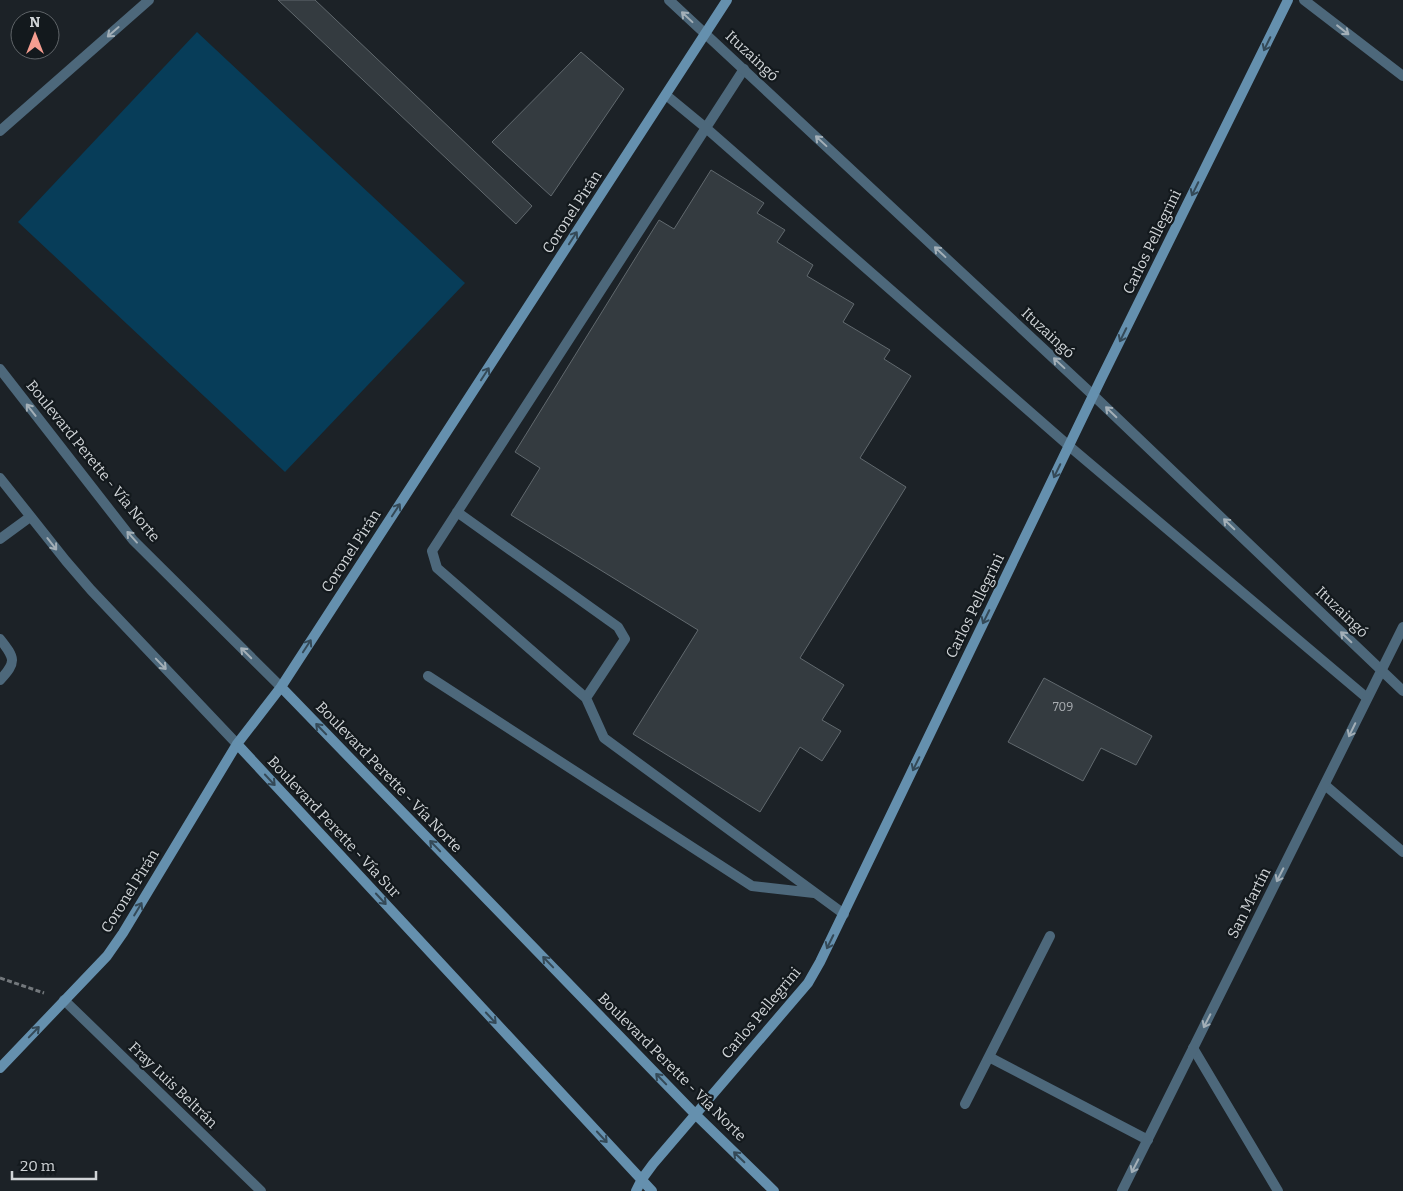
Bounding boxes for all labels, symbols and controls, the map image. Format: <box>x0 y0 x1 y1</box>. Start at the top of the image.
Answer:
north arrow <box>10 10 60 60</box>
one-way arrow <box>681 11 694 22</box>
text: N <box>30 14 41 31</box>
one-way arrow <box>1336 24 1349 35</box>
one-way arrow <box>106 26 119 38</box>
street label: Ituzaingó <box>722 27 782 85</box>
one-way arrow <box>1261 36 1271 51</box>
one-way arrow <box>815 135 827 147</box>
street label: Coronel Pirán <box>539 167 606 257</box>
one-way arrow <box>1190 182 1200 197</box>
street label: Carlos Pellegrini <box>1119 186 1185 297</box>
one-way arrow <box>568 231 578 245</box>
one-way arrow <box>933 246 946 258</box>
street label: Ituzaingó <box>1018 304 1078 362</box>
one-way arrow <box>1118 327 1127 342</box>
one-way arrow <box>1052 357 1065 369</box>
one-way arrow <box>479 367 490 381</box>
street label: Boulevard Perette - Vía Norte <box>22 377 164 545</box>
one-way arrow <box>26 404 37 417</box>
one-way arrow <box>1105 406 1118 418</box>
one-way arrow <box>1052 463 1061 478</box>
one-way arrow <box>391 503 401 517</box>
street label: Coronel Pirán <box>318 506 385 596</box>
one-way arrow <box>1222 518 1235 530</box>
one-way arrow <box>126 531 137 544</box>
one-way arrow <box>46 537 57 550</box>
street label: Carlos Pellegrini <box>942 550 1008 661</box>
street label: Ituzaingó <box>1312 583 1372 641</box>
one-way arrow <box>981 609 991 624</box>
one-way arrow <box>1340 631 1352 643</box>
one-way arrow <box>302 640 312 654</box>
one-way arrow <box>240 647 252 659</box>
one-way arrow <box>155 658 167 670</box>
street label: Boulevard Perette - Vía Norte <box>312 698 466 856</box>
house number: 709 <box>1053 700 1073 714</box>
one-way arrow <box>1347 722 1356 737</box>
one-way arrow <box>315 723 327 735</box>
street label: Boulevard Perette - Vía Sur <box>264 753 405 902</box>
one-way arrow <box>911 756 921 771</box>
one-way arrow <box>264 773 276 786</box>
one-way arrow <box>429 840 441 852</box>
street label: Coronel Pirán <box>97 846 163 936</box>
street label: San Martín <box>1224 864 1275 941</box>
one-way arrow <box>1275 867 1284 882</box>
one-way arrow <box>375 892 387 905</box>
one-way arrow <box>133 902 143 916</box>
one-way arrow <box>825 934 835 949</box>
one-way arrow <box>542 956 554 968</box>
street label: Carlos Pellegrini <box>718 963 805 1062</box>
street label: Boulevard Perette - Vía Norte <box>594 989 750 1145</box>
one-way arrow <box>485 1011 497 1024</box>
one-way arrow <box>1202 1013 1211 1028</box>
one-way arrow <box>28 1026 40 1039</box>
street label: Fray Luis Beltrán <box>125 1038 221 1132</box>
one-way arrow <box>655 1072 667 1085</box>
one-way arrow <box>596 1130 608 1143</box>
scale bar <box>12 1148 96 1180</box>
one-way arrow <box>733 1151 746 1163</box>
text: 20 m <box>20 1157 56 1175</box>
one-way arrow <box>1130 1158 1139 1173</box>

